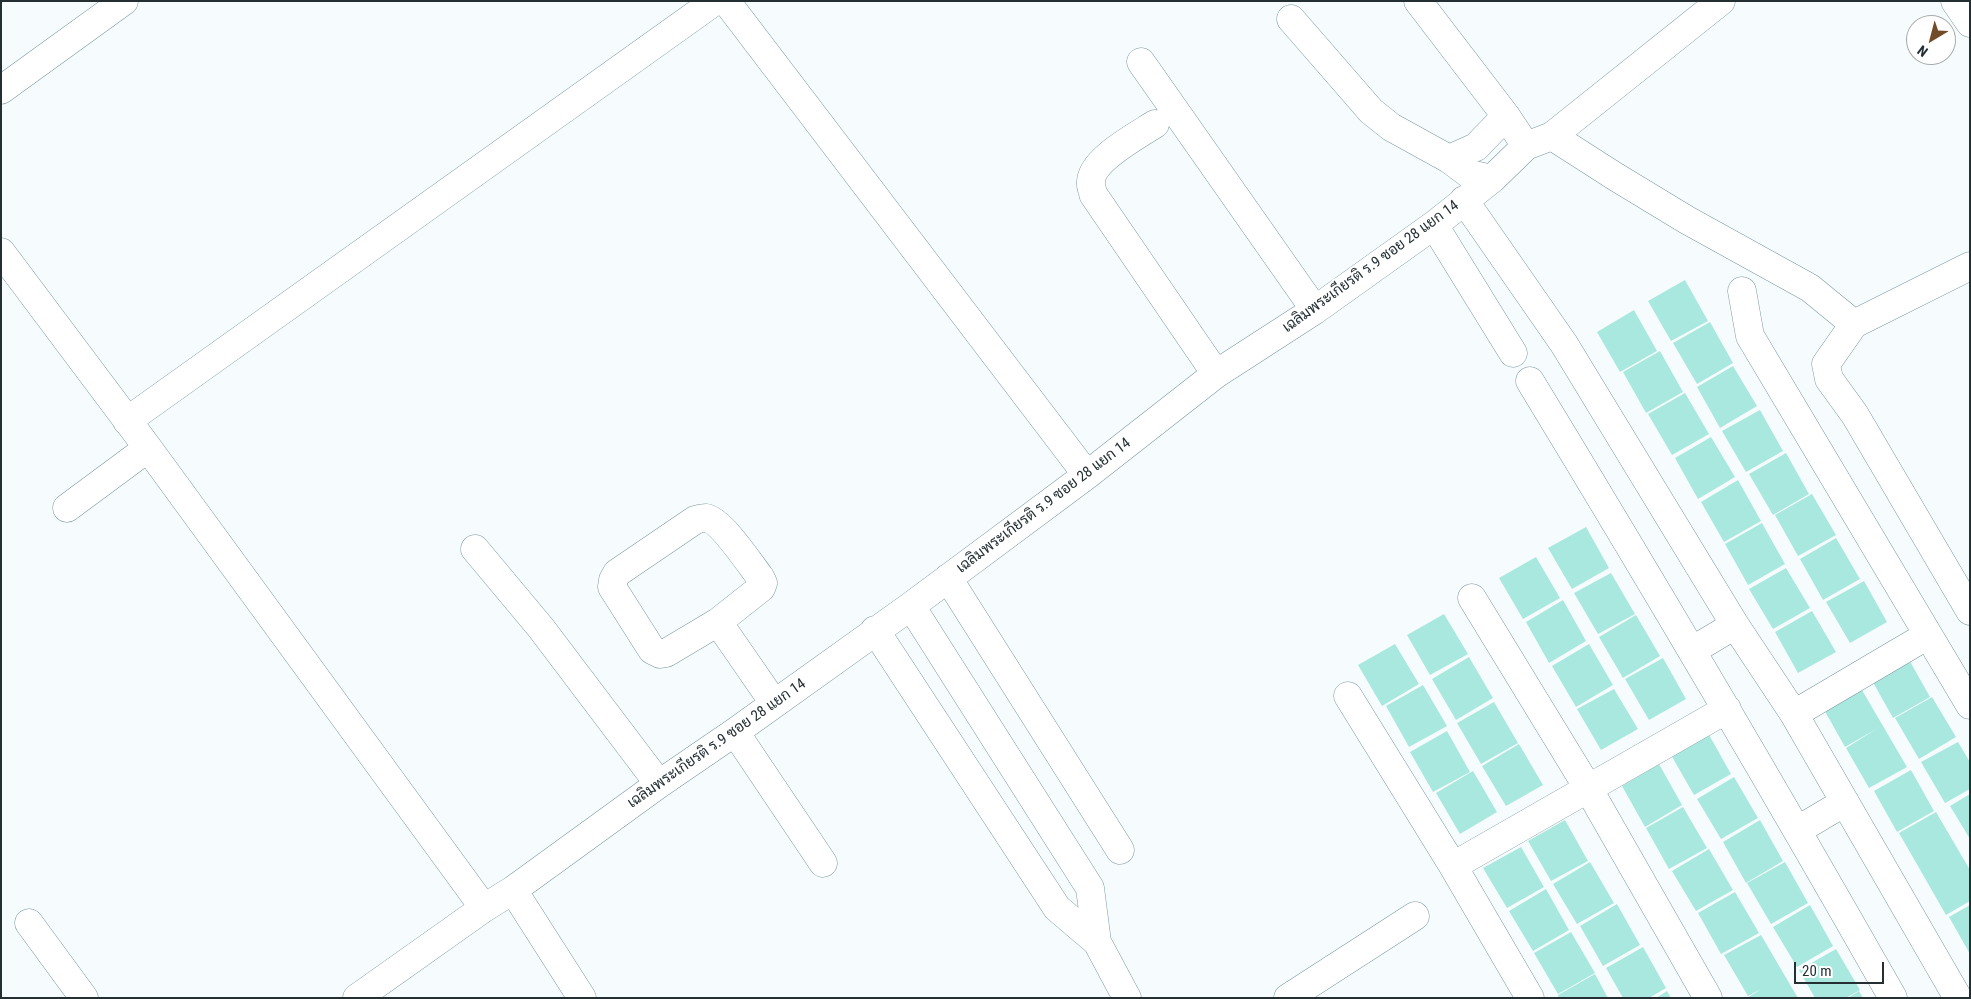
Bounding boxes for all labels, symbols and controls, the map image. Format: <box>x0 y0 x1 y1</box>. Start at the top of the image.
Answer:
north arrow <box>1906 15 1956 65</box>
text: N <box>1914 42 1931 60</box>
street label: เฉลิมพระเกียรติ ร.9 ซอย 28 แยก 14 <box>1279 197 1463 337</box>
street label: เฉลิมพระเกียรติ ร.9 ซอย 28 แยก 14 <box>953 435 1135 577</box>
street label: เฉลิมพระเกียรติ ร.9 ซอย 28 แยก 14 <box>624 675 810 813</box>
scale bar <box>1796 952 1886 984</box>
text: 20 m <box>1802 962 1832 980</box>

